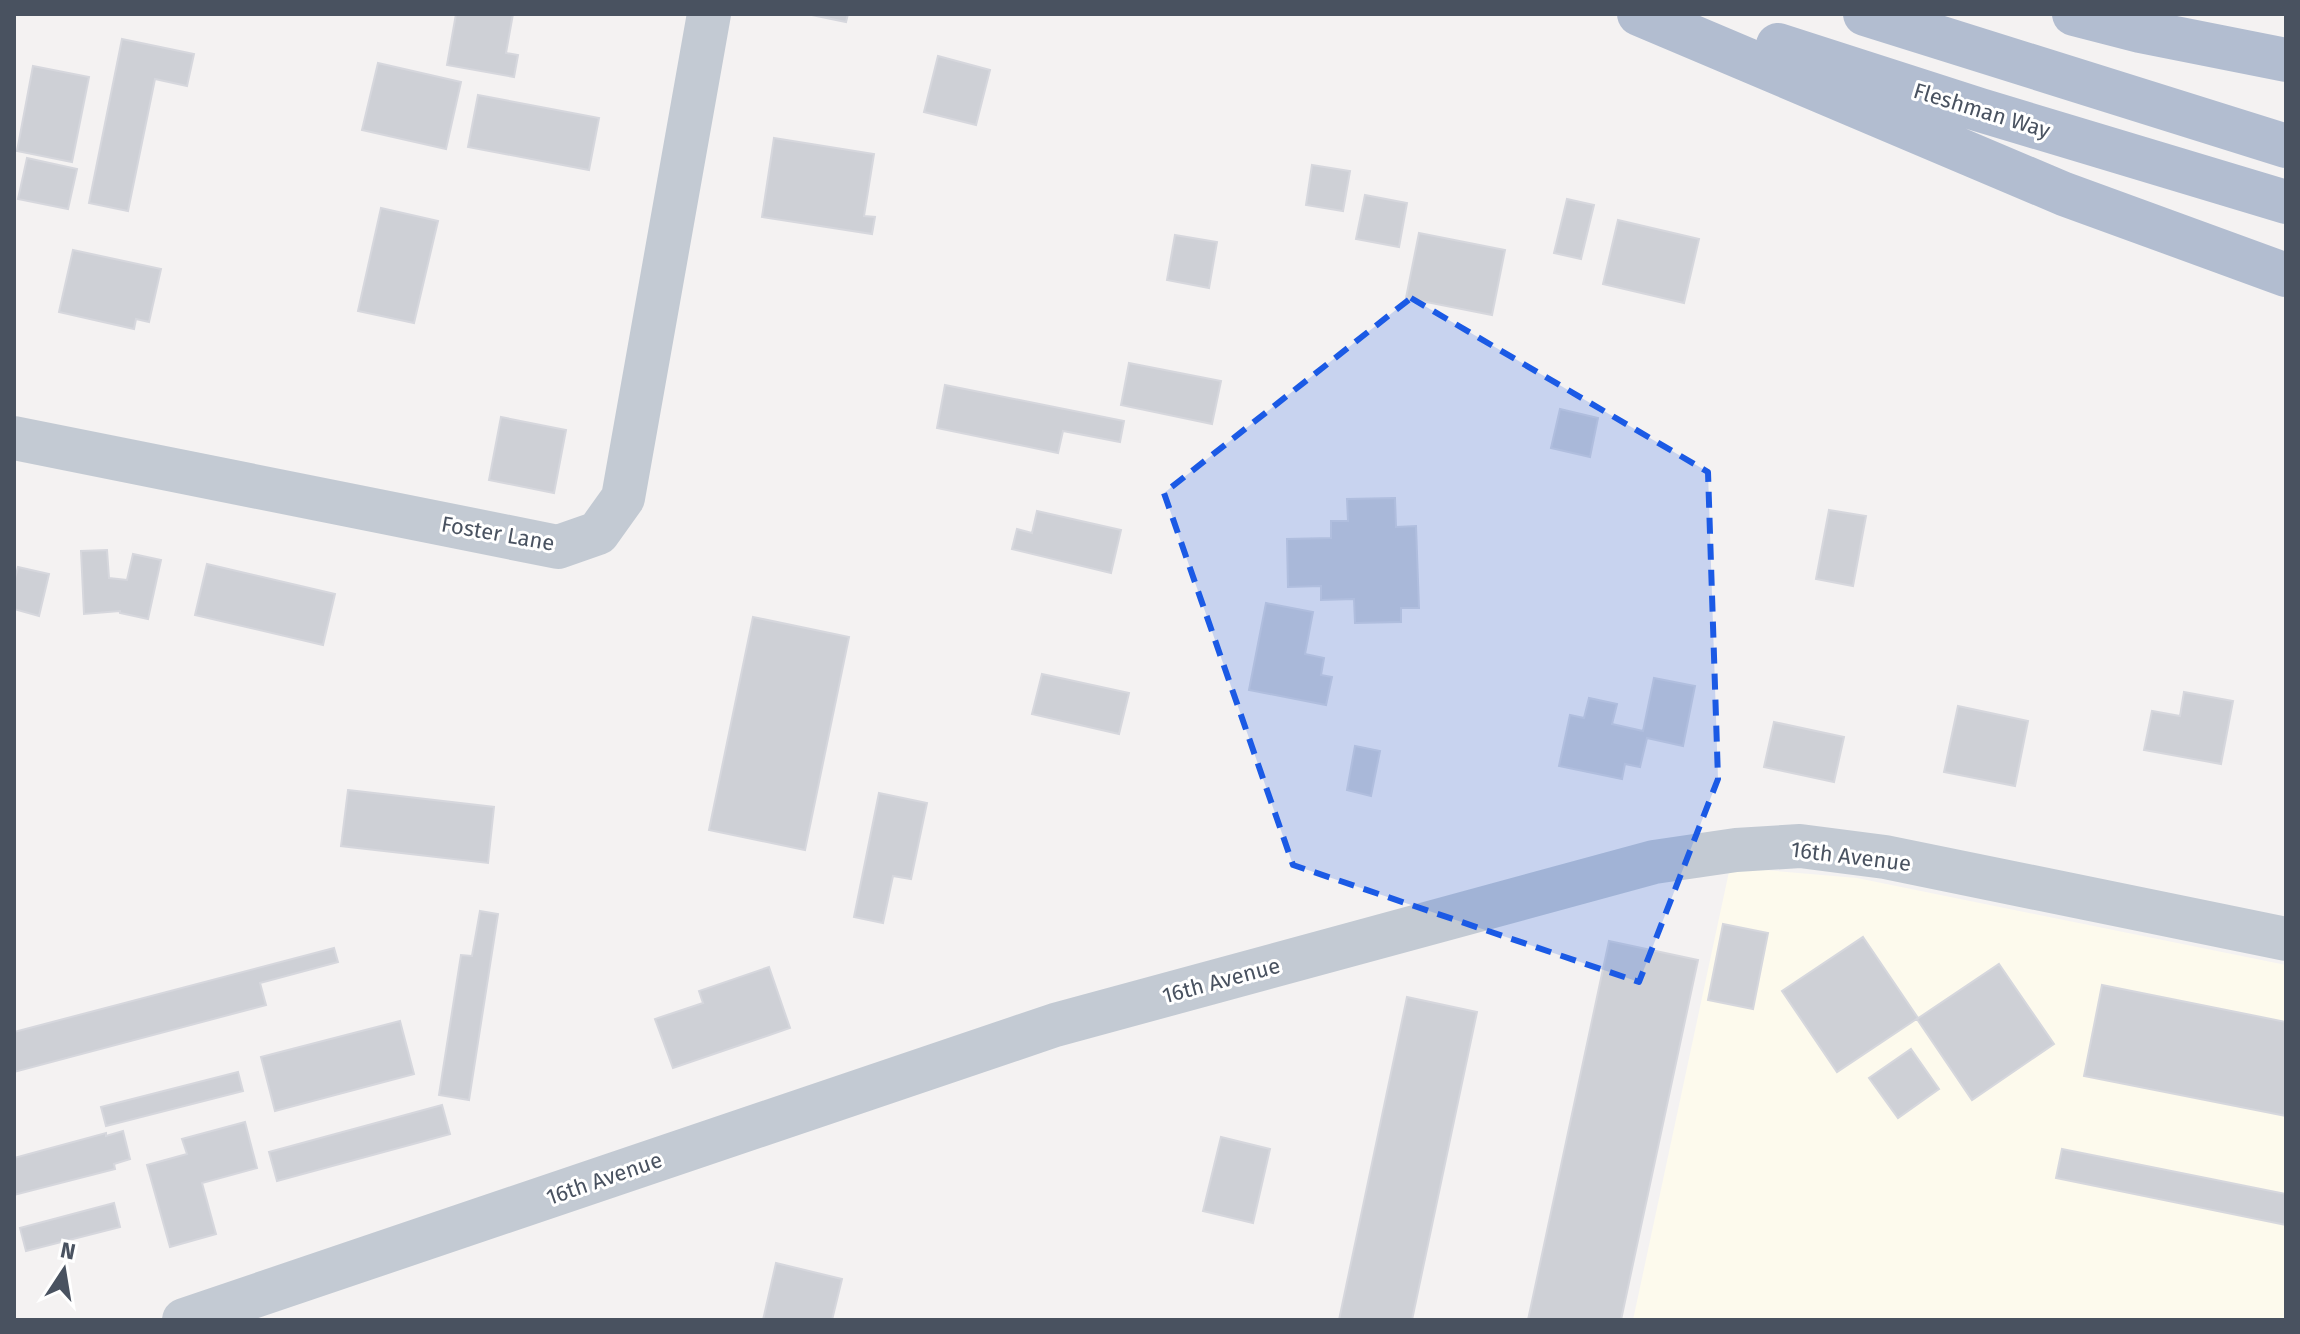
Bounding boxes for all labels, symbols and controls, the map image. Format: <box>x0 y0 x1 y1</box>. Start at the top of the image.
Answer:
street label: Fleshman Way <box>1910 77 2054 144</box>
street label: Foster Lane <box>439 510 557 557</box>
street label: 16th Avenue <box>1789 836 1913 877</box>
street label: 16th Avenue <box>1159 952 1283 1009</box>
street label: 16th Avenue <box>543 1146 666 1211</box>
north arrow <box>24 1230 104 1310</box>
text: N <box>58 1236 78 1266</box>

